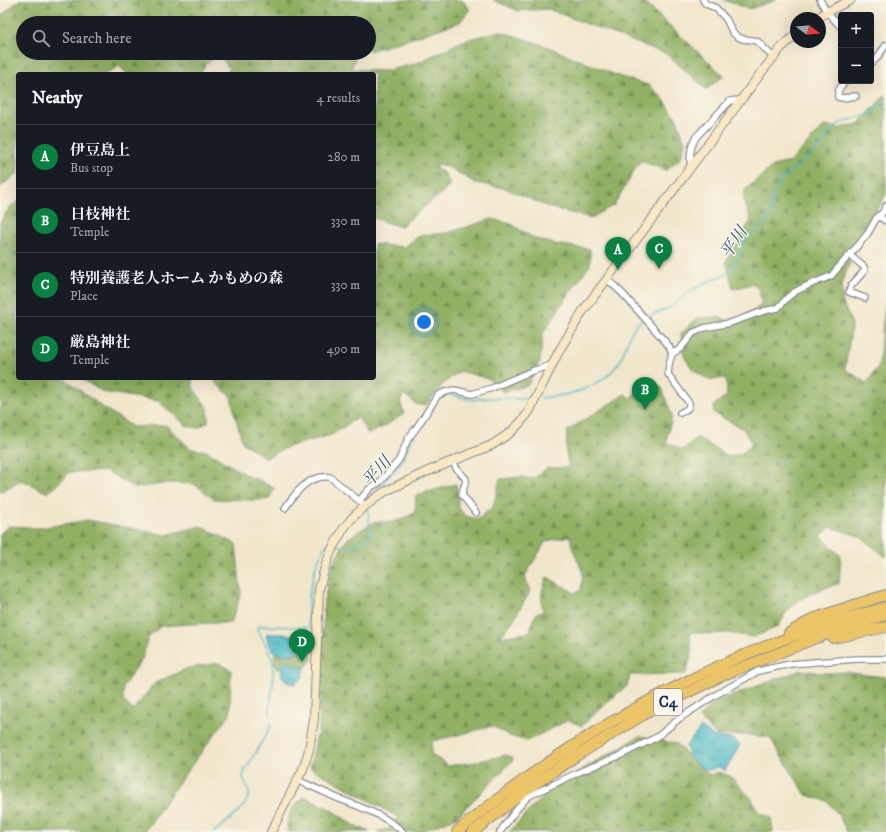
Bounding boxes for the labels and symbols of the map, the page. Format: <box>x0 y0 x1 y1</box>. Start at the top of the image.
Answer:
north arrow <box>790 12 826 48</box>
water label: 平川 <box>715 221 754 263</box>
pin: C <box>646 236 672 269</box>
pin: A <box>605 237 631 270</box>
your location <box>414 312 434 332</box>
pin: B <box>632 377 658 410</box>
water label: 平川 <box>358 450 398 492</box>
pin: D <box>289 629 315 662</box>
road number: C4 <box>654 689 682 715</box>

